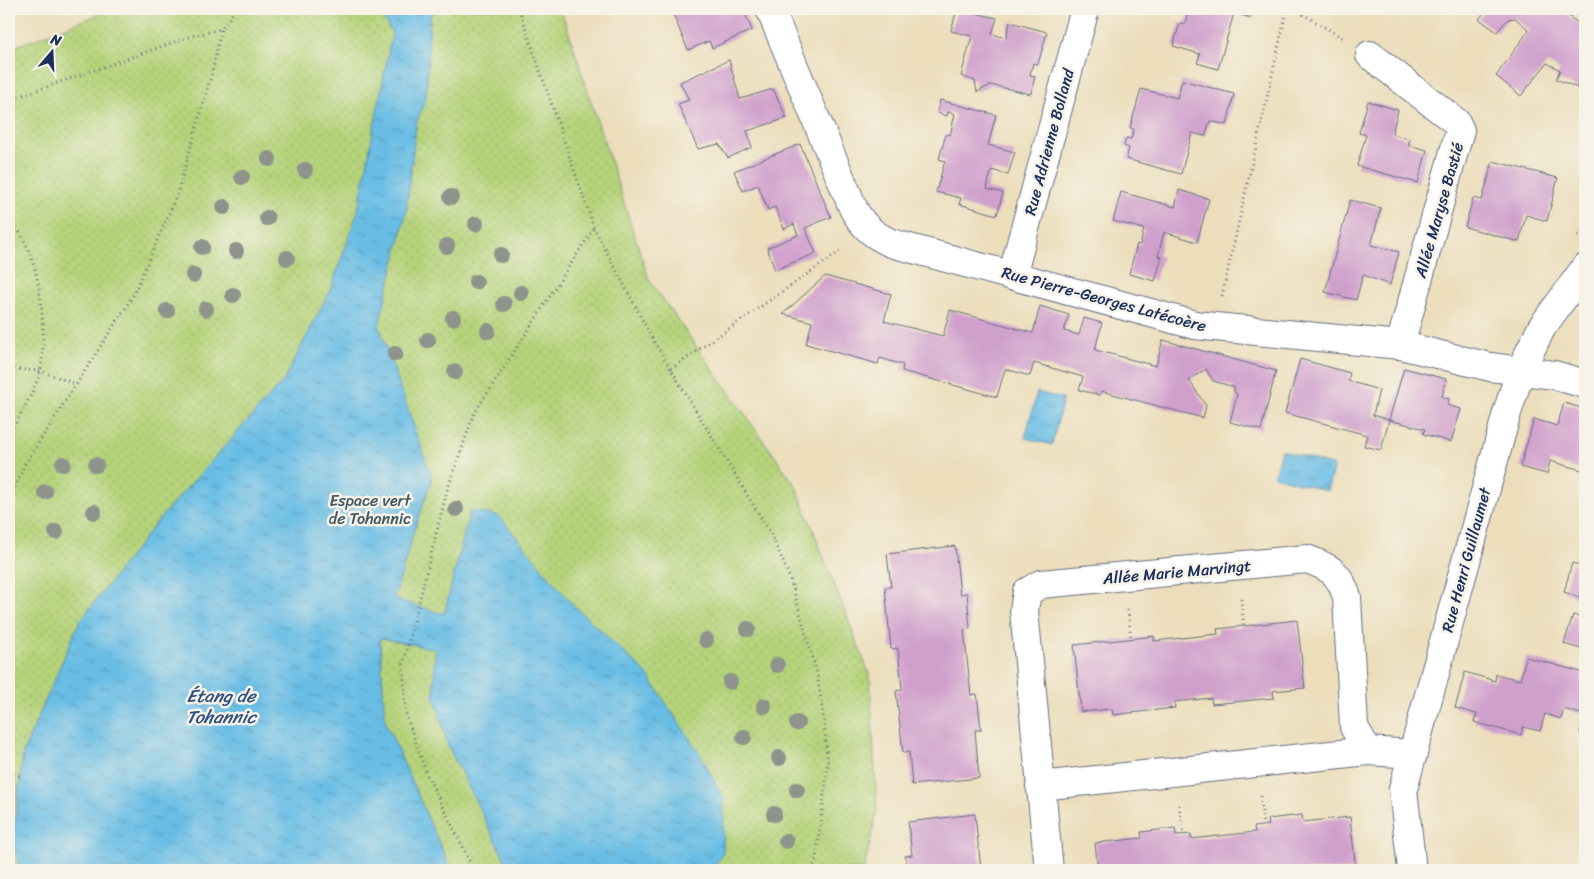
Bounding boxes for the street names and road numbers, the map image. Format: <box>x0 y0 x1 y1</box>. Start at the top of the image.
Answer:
street label: Rue Adrienne Bolland <box>1015 64 1083 219</box>
street label: Allée Maryse Bastié <box>1406 139 1472 282</box>
street label: Rue Pierre-Georges Latécoère <box>998 258 1210 340</box>
street label: Rue Henri Guillaumet <box>1433 484 1499 636</box>
street label: Allée Marie Marvingt <box>1101 551 1252 593</box>

